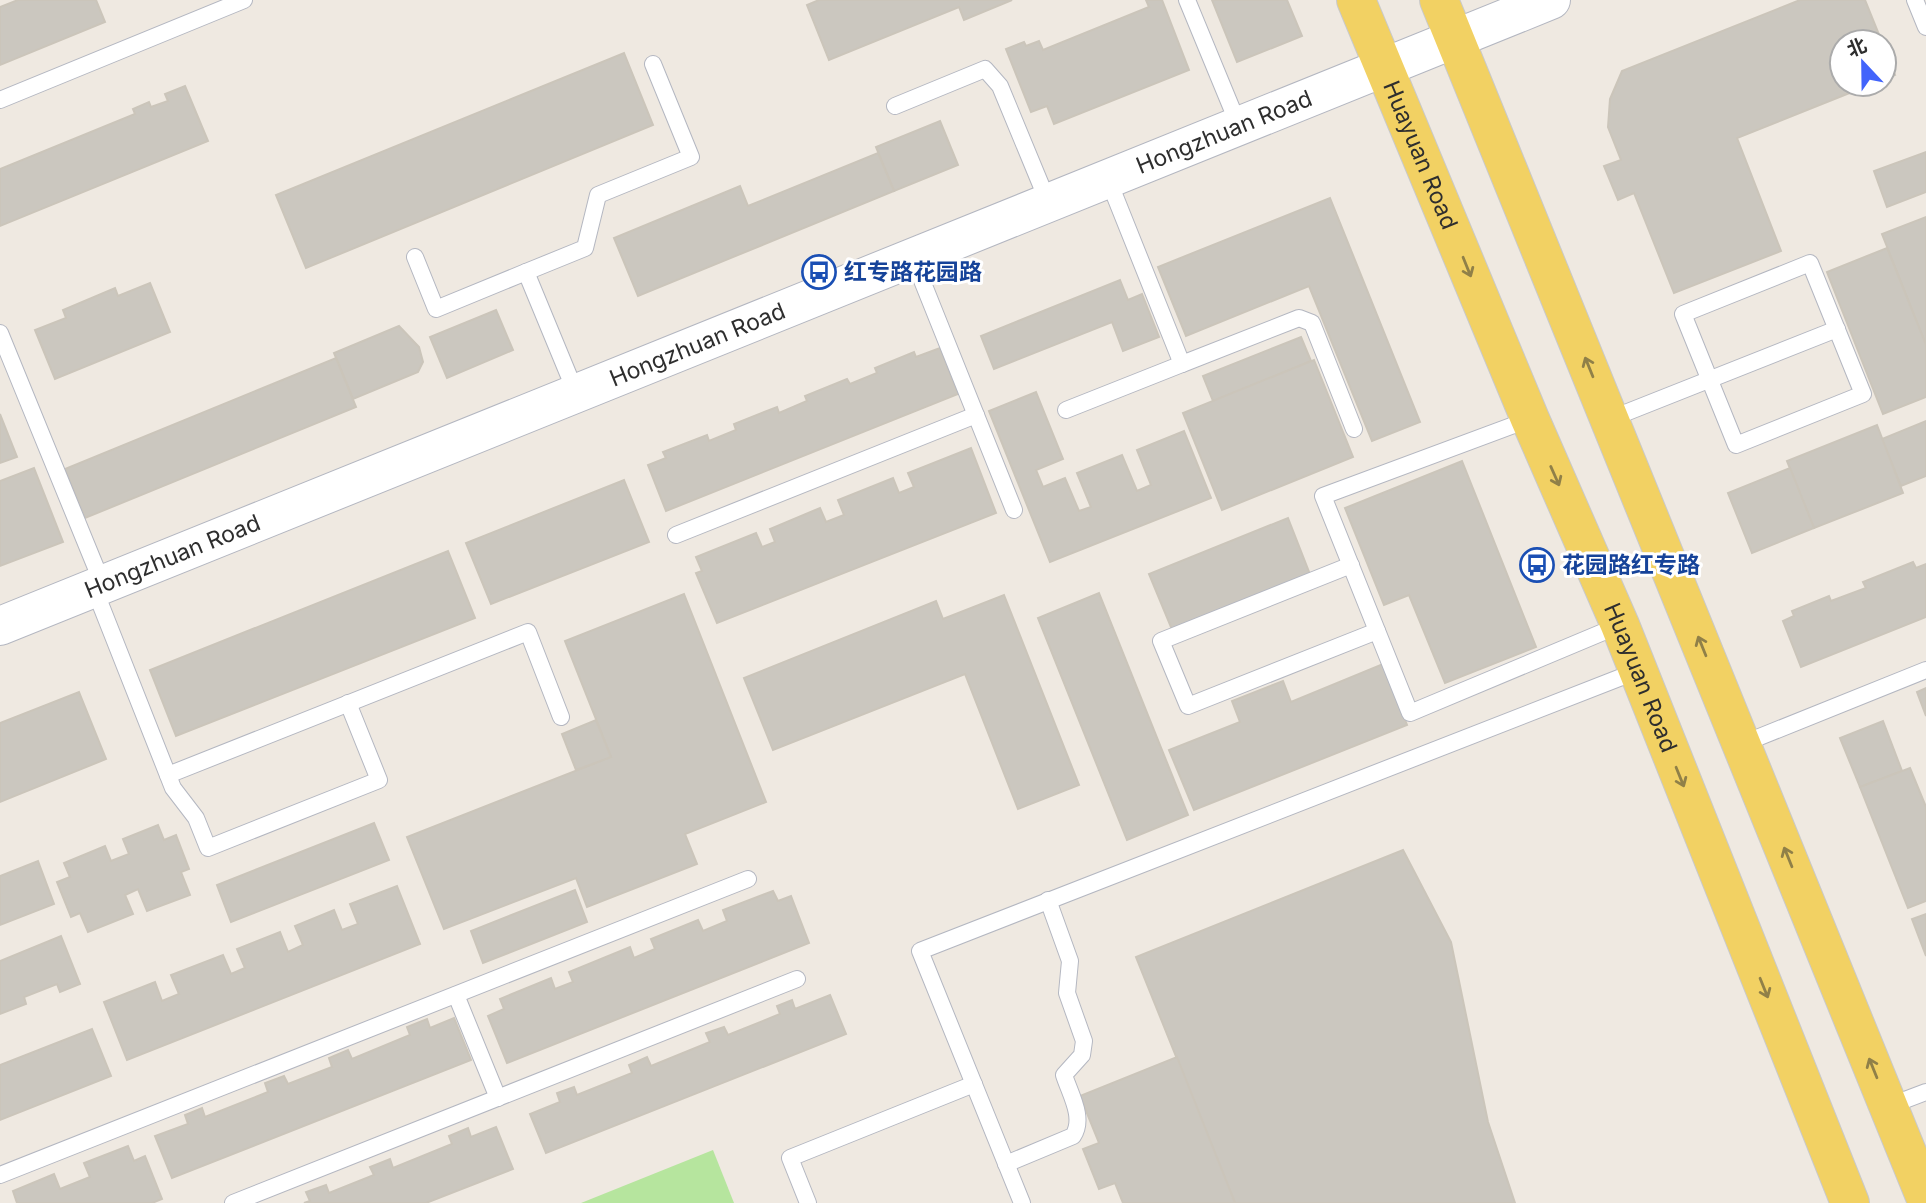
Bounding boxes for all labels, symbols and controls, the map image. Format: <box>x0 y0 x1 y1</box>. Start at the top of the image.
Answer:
north arrow <box>1828 28 1898 98</box>
text: 北 <box>1844 33 1870 62</box>
street label: Huayuan Road <box>1377 77 1464 234</box>
street label: Hongzhuan Road <box>1132 84 1316 180</box>
bus stop icon: 红专路花园路 <box>800 253 838 291</box>
one-way arrow <box>1461 255 1474 277</box>
place label: 红专路花园路 <box>844 258 982 286</box>
street label: Hongzhuan Road <box>605 297 789 393</box>
one-way arrow <box>1582 357 1595 378</box>
one-way arrow <box>1549 465 1562 487</box>
street label: Hongzhuan Road <box>81 508 264 604</box>
bus stop icon: 花园路红专路 <box>1518 546 1556 584</box>
place label: 花园路红专路 <box>1562 551 1700 579</box>
street label: Huayuan Road <box>1598 599 1683 756</box>
one-way arrow <box>1695 636 1708 657</box>
one-way arrow <box>1674 766 1687 787</box>
one-way arrow <box>1780 846 1793 868</box>
one-way arrow <box>1759 977 1772 999</box>
one-way arrow <box>1866 1057 1879 1079</box>

